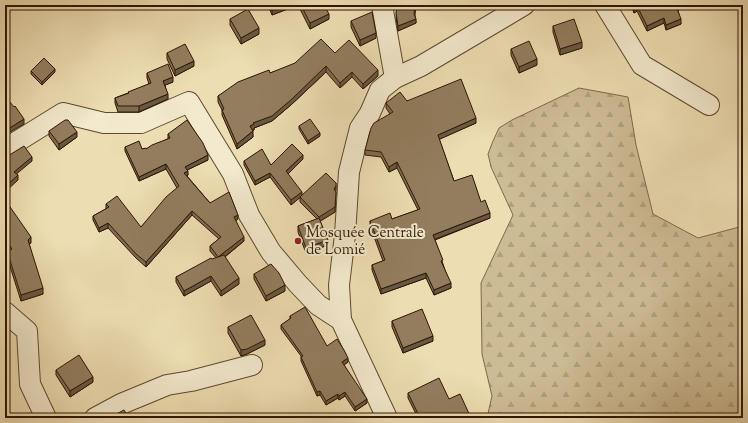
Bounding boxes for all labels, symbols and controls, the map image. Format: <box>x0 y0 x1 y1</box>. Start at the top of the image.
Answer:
place label: Mosquée Centrale de Lomié <box>306 223 424 261</box>
marker: Mosquée Centrale de Lomié <box>293 236 303 246</box>

